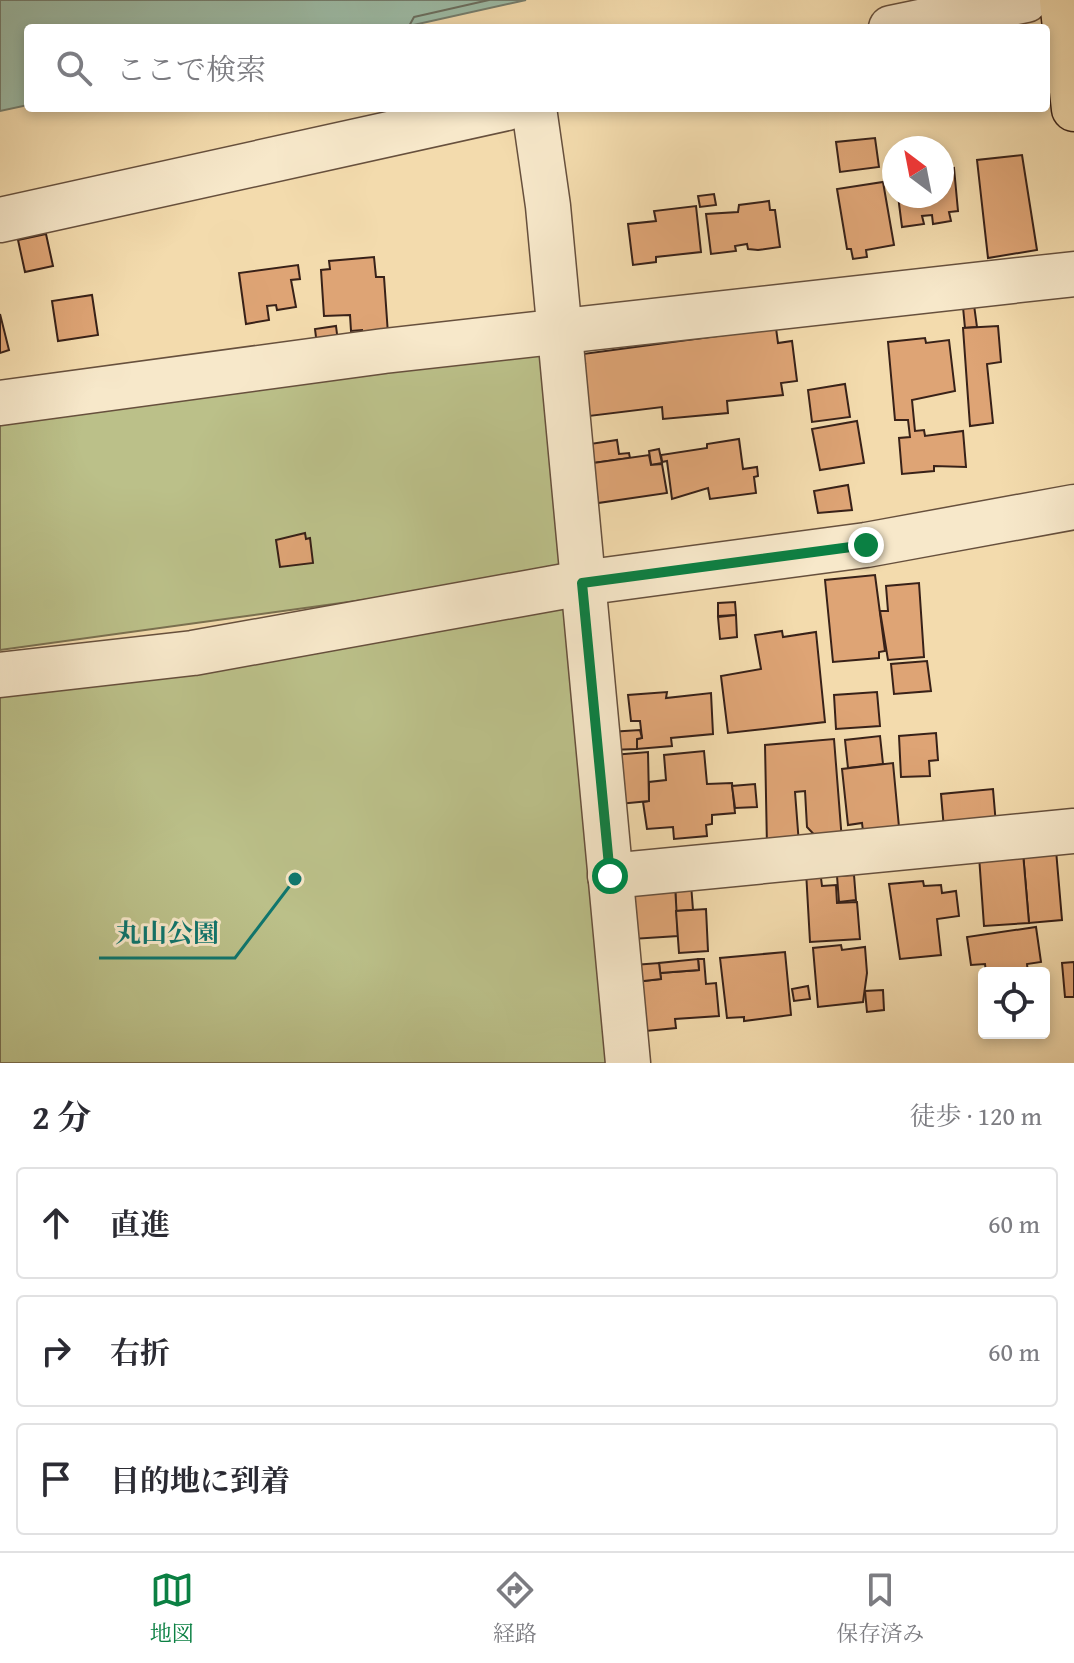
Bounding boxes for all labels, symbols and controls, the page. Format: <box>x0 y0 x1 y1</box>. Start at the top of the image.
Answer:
search box <box>24 24 1050 112</box>
icon: search <box>52 46 96 90</box>
text: ここで検索 <box>116 47 266 91</box>
north arrow <box>882 136 954 208</box>
route end <box>848 527 884 563</box>
route start <box>592 858 628 894</box>
callout: 丸山公園 <box>99 908 235 958</box>
text: 丸山公園 <box>115 913 219 952</box>
map controls <box>978 967 1050 1039</box>
button: locate <box>978 967 1050 1039</box>
text: 2 分 <box>32 1092 91 1141</box>
text: 徒歩 · 120 m <box>910 1096 1042 1135</box>
icon: ahead <box>34 1201 78 1245</box>
text: 直進 <box>110 1202 170 1246</box>
text: 60 m <box>988 1204 1040 1243</box>
icon: right <box>34 1329 78 1373</box>
text: 右折 <box>110 1330 170 1374</box>
text: 60 m <box>988 1332 1040 1371</box>
icon: arrive <box>34 1457 78 1501</box>
text: 目的地に到着 <box>110 1458 290 1502</box>
tab: 地図 <box>150 1568 194 1649</box>
tab: 経路 <box>493 1568 537 1649</box>
tab: 保存済み <box>836 1568 924 1649</box>

